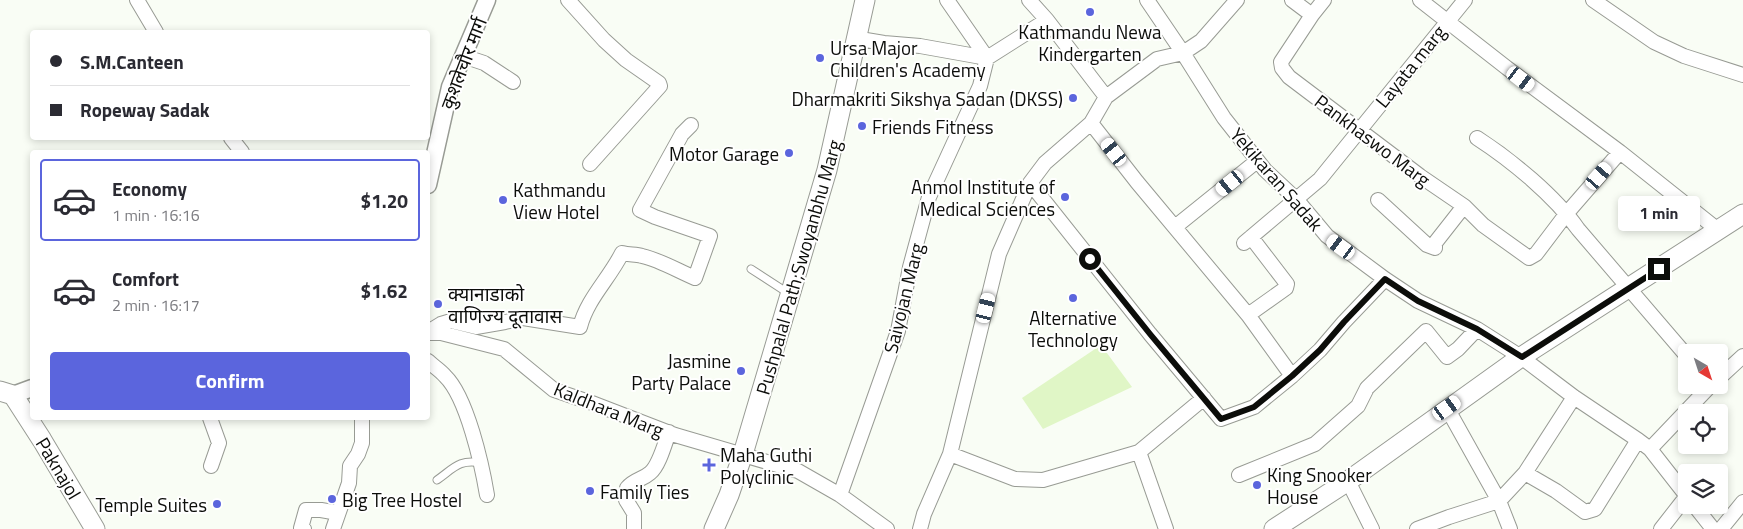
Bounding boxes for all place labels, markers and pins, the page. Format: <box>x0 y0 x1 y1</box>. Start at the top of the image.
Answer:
marker: Kathmandu Newa Kindergarten <box>1084 6 1096 18</box>
place label: Kathmandu Newa Kindergarten <box>1018 17 1162 68</box>
place label: Ursa Major Children's Academy <box>830 33 986 84</box>
marker: Ursa Major Children's Academy <box>814 52 826 64</box>
place label: Dharmakriti Sikshya Sadan (DKSS) <box>792 84 1063 113</box>
marker: Dharmakriti Sikshya Sadan (DKSS) <box>1067 92 1079 104</box>
place label: Friends Fitness <box>872 112 994 141</box>
marker: Friends Fitness <box>856 120 868 132</box>
place label: Motor Garage <box>669 139 779 168</box>
marker: Motor Garage <box>783 147 795 159</box>
place label: Anmol Institute of Medical Sciences <box>911 172 1056 223</box>
place label: Kathmandu View Hotel <box>513 175 606 226</box>
marker: Anmol Institute of Medical Sciences <box>1059 191 1071 203</box>
marker: Kathmandu View Hotel <box>497 194 509 206</box>
place label: क्यानाडाको वाणिज्य दूतावास <box>448 279 564 330</box>
marker: Alternative Technology <box>1067 292 1079 304</box>
marker: क्यानाडाको वाणिज्य दूतावास <box>432 298 444 310</box>
place label: Alternative Technology <box>1028 303 1118 354</box>
place label: Jasmine Party Palace <box>631 346 731 397</box>
marker: Jasmine Party Palace <box>735 365 747 377</box>
place label: Maha Guthi Polyclinic <box>720 440 812 491</box>
marker: Maha Guthi Polyclinic <box>702 458 716 472</box>
place label: King Snooker House <box>1267 460 1372 511</box>
place label: Family Ties <box>600 477 689 506</box>
marker: King Snooker House <box>1251 479 1263 491</box>
place label: Big Tree Hostel <box>342 485 462 514</box>
marker: Family Ties <box>584 485 596 497</box>
place label: Temple Suites <box>95 490 207 519</box>
marker: Big Tree Hostel <box>326 493 338 505</box>
marker: Temple Suites <box>211 498 223 510</box>

